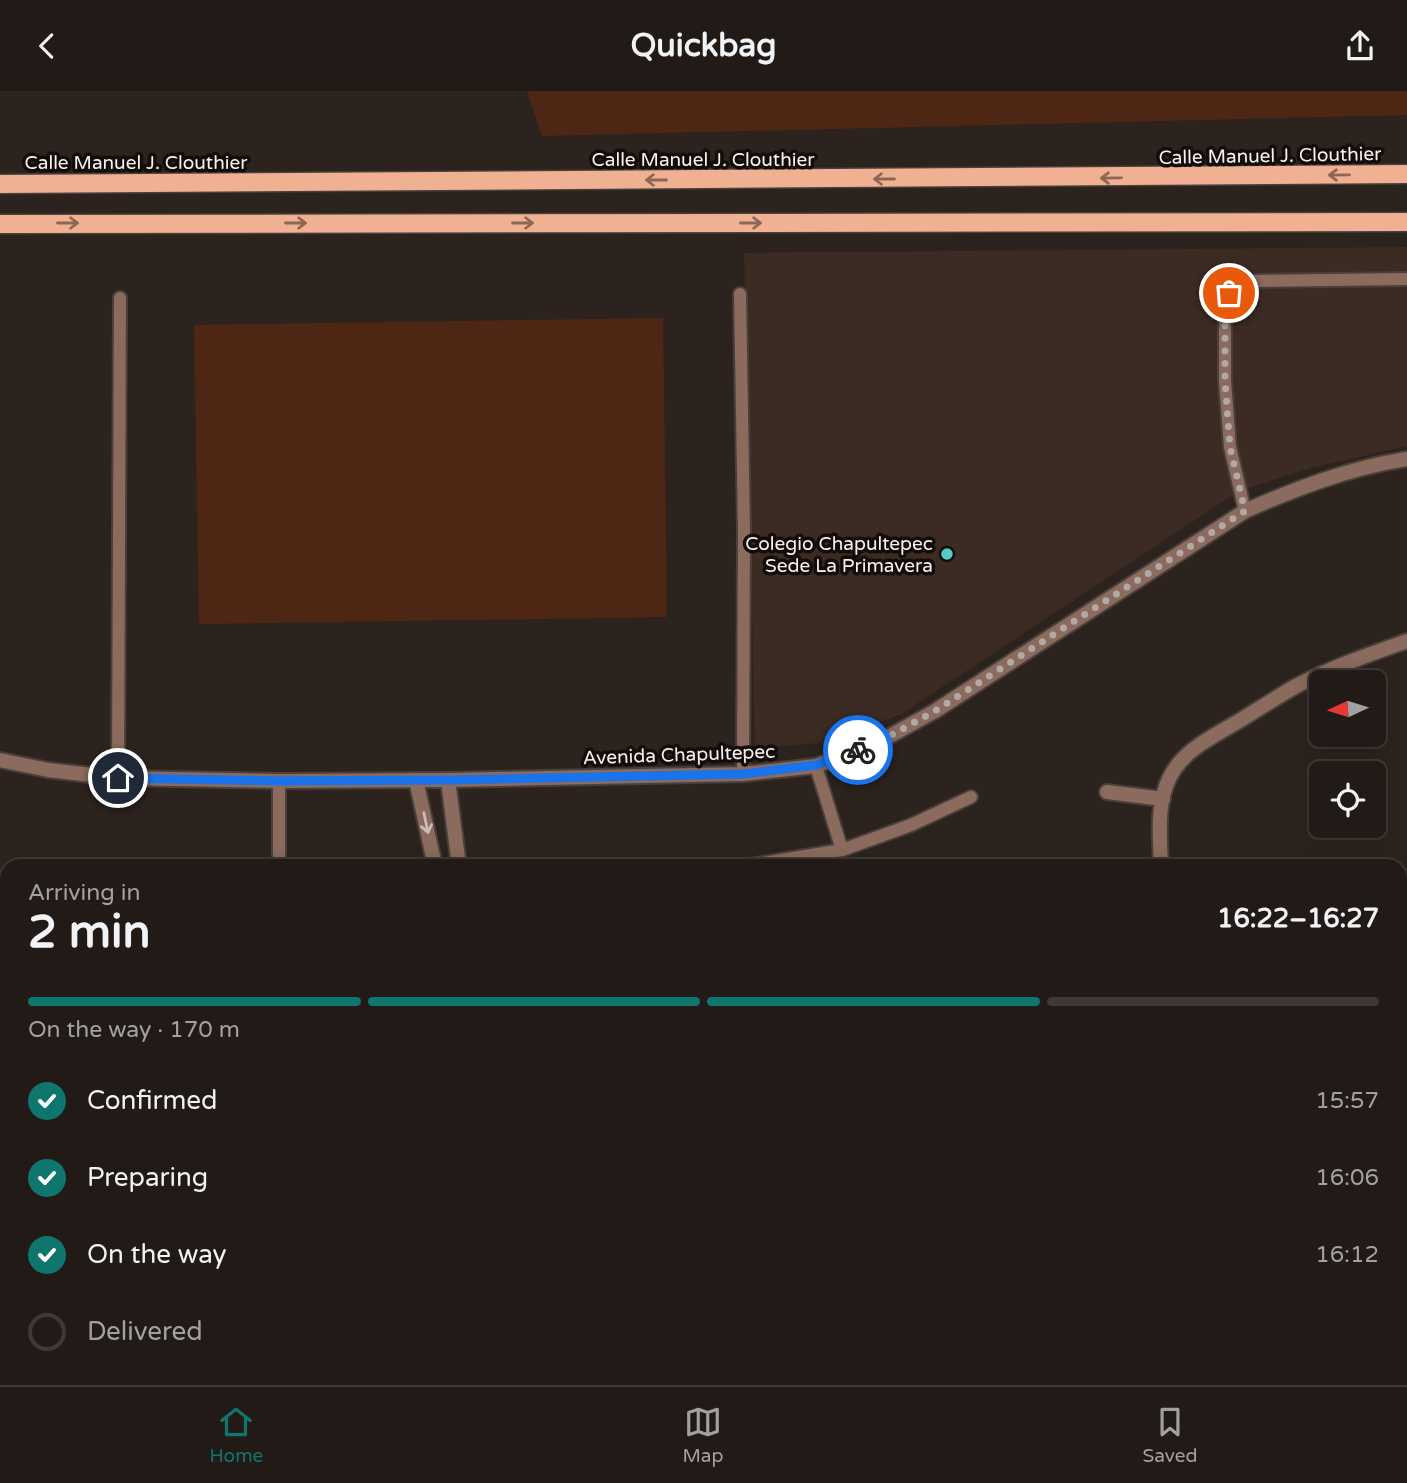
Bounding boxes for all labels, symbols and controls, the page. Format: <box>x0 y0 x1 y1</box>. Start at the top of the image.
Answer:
icon: back <box>28 27 66 65</box>
text: Quickbag <box>630 27 777 65</box>
icon: share <box>1341 27 1379 65</box>
street label: Calle Manuel J. Clouthier <box>1158 143 1382 169</box>
street label: Calle Manuel J. Clouthier <box>592 149 815 171</box>
street label: Calle Manuel J. Clouthier <box>25 152 248 174</box>
one-way arrow <box>1328 168 1351 182</box>
one-way arrow <box>1100 171 1123 185</box>
one-way arrow <box>873 172 896 186</box>
one-way arrow <box>645 173 668 187</box>
one-way arrow <box>284 216 307 230</box>
one-way arrow <box>511 216 534 230</box>
one-way arrow <box>739 216 762 230</box>
one-way arrow <box>56 217 79 230</box>
pin <box>1199 263 1259 323</box>
icon: bag <box>1210 274 1248 312</box>
place label: Colegio Chapultepec Sede La Primavera <box>745 533 933 577</box>
marker: Colegio Chapultepec Sede La Primavera <box>939 546 955 562</box>
north arrow <box>1309 670 1386 747</box>
map controls <box>1309 670 1386 838</box>
courier <box>823 715 893 785</box>
icon: bike <box>839 731 877 769</box>
street label: Avenida Chapultepec <box>582 741 776 769</box>
pin <box>88 748 148 808</box>
icon: home <box>99 759 137 797</box>
button: locate <box>1309 761 1386 838</box>
one-way arrow <box>419 811 433 834</box>
text: Arriving in <box>28 879 141 907</box>
text: 16:22–16:27 <box>1217 903 1379 934</box>
text: 2 min <box>28 905 151 960</box>
text: On the way · 170 m <box>28 1016 240 1044</box>
icon: check <box>28 1082 66 1120</box>
text: Confirmed <box>87 1085 217 1116</box>
text: 15:57 <box>1315 1087 1379 1115</box>
icon: check <box>28 1159 66 1197</box>
text: Preparing <box>87 1162 208 1193</box>
text: 16:06 <box>1315 1164 1379 1192</box>
icon: check <box>28 1236 66 1274</box>
text: On the way <box>87 1239 227 1270</box>
text: 16:12 <box>1315 1241 1379 1269</box>
text: Delivered <box>87 1316 203 1347</box>
tab: Home <box>210 1403 263 1467</box>
tab: Map <box>682 1403 723 1467</box>
tab: Saved <box>1143 1403 1197 1467</box>

